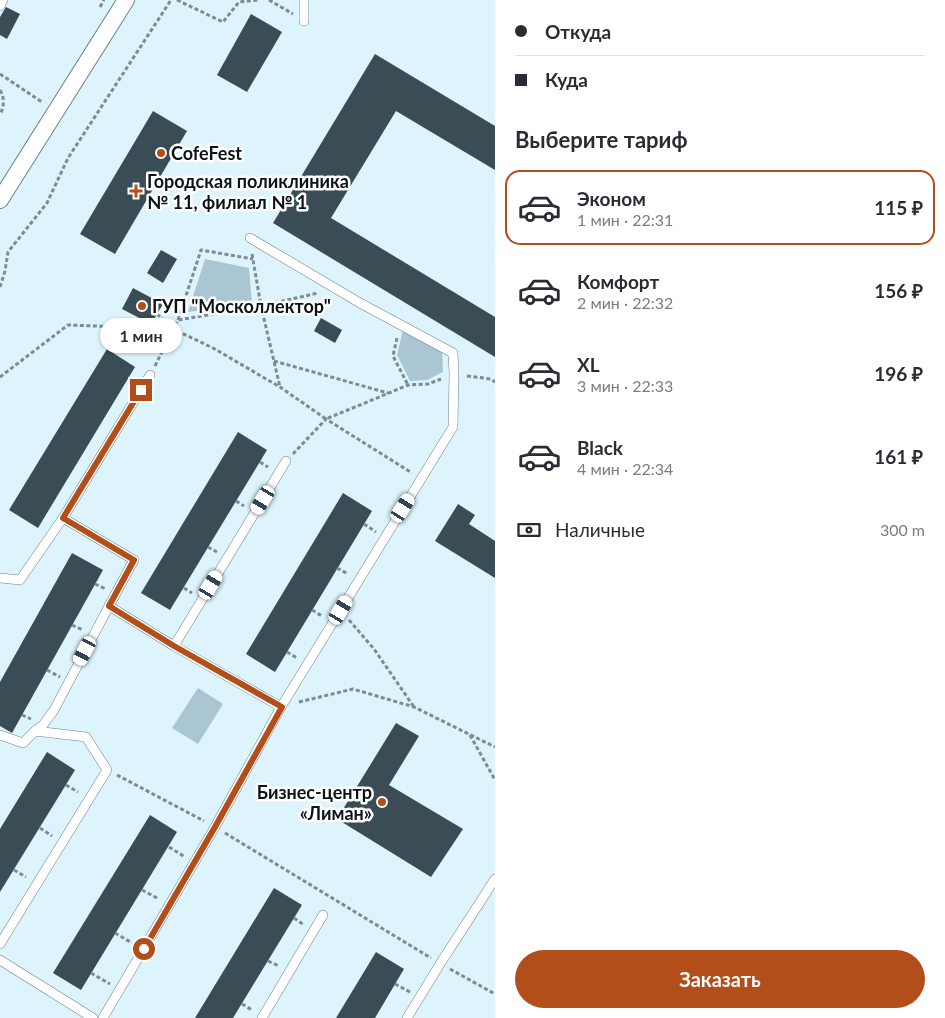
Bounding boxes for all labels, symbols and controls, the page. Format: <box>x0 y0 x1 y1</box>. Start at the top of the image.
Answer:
text: Откуда <box>545 20 611 43</box>
text: Куда <box>545 68 588 91</box>
text: Выберите тариф <box>515 126 688 153</box>
place label: CofeFest <box>171 142 242 164</box>
marker: CofeFest <box>155 147 167 159</box>
place label: Городская поликлиника № 11, филиал № 1 <box>147 170 349 213</box>
marker: Городская поликлиника № 11, филиал № 1 <box>129 184 143 198</box>
icon: car <box>517 185 562 230</box>
text: Эконом <box>577 187 646 210</box>
text: 115 ₽ <box>874 196 923 219</box>
text: 1 мин · 22:31 <box>577 210 673 229</box>
icon: car <box>517 268 562 313</box>
text: Комфорт <box>577 270 659 293</box>
text: 156 ₽ <box>874 279 923 302</box>
text: 2 мин · 22:32 <box>577 293 673 312</box>
place label: ГУП "Москоллектор" <box>152 295 331 317</box>
marker: ГУП "Москоллектор" <box>136 300 148 312</box>
callout: 1 мин <box>100 318 182 352</box>
text: 1 мин <box>119 326 163 345</box>
icon: car <box>517 351 562 396</box>
text: XL <box>577 353 600 376</box>
text: 196 ₽ <box>874 362 923 385</box>
text: 3 мин · 22:33 <box>577 376 673 395</box>
route end <box>130 379 152 401</box>
icon: car <box>517 434 562 479</box>
text: Black <box>577 436 623 459</box>
text: 161 ₽ <box>874 445 923 468</box>
text: 4 мин · 22:34 <box>577 459 673 478</box>
car <box>248 483 277 517</box>
car <box>388 491 417 525</box>
icon: cash <box>515 516 543 544</box>
text: Наличные <box>555 518 645 541</box>
text: 300 m <box>880 520 925 539</box>
car <box>196 568 225 602</box>
car <box>326 593 355 627</box>
car <box>71 634 98 668</box>
place label: Бизнес-центр «Лиман» <box>257 781 372 824</box>
marker: Бизнес-центр «Лиман» <box>376 796 388 808</box>
route start <box>133 938 155 960</box>
button: Заказать <box>515 950 925 1008</box>

